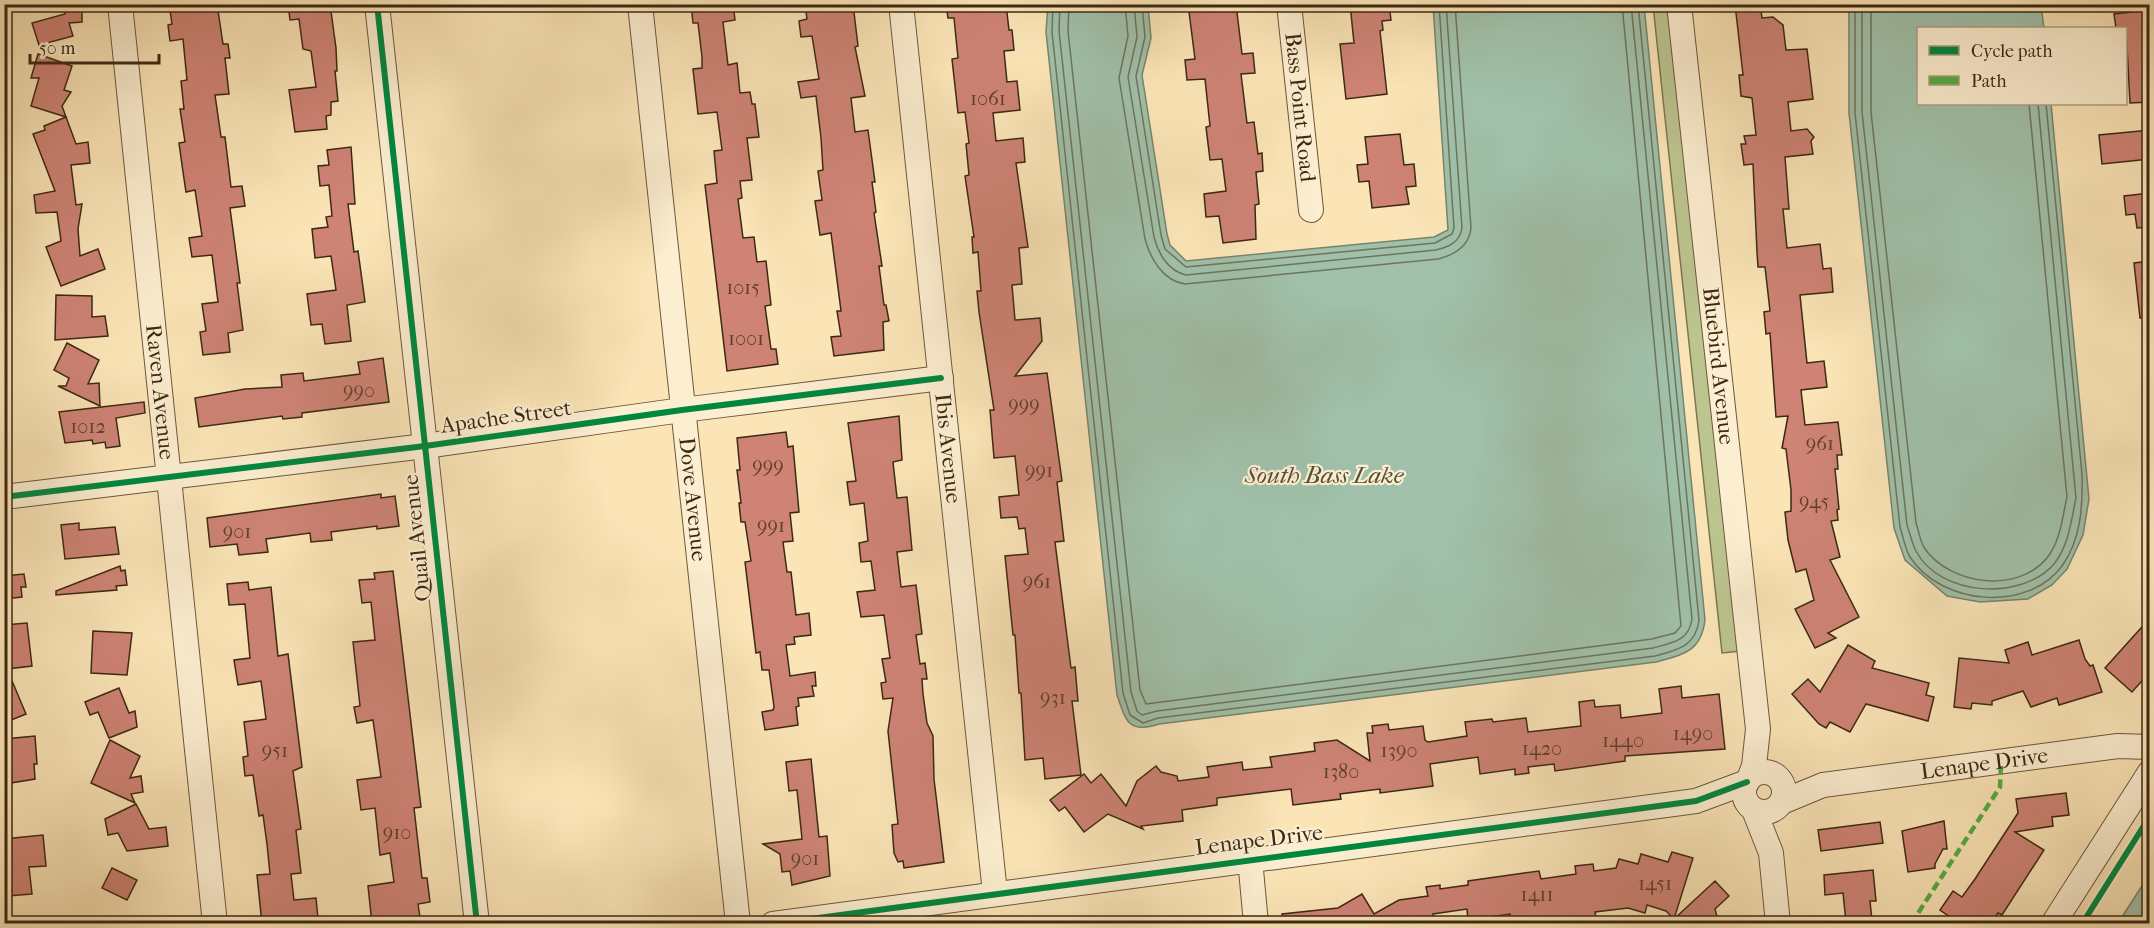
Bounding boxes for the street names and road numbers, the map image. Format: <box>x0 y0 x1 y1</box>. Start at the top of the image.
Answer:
street label: Bass Point Road <box>1279 31 1321 184</box>
street label: Bluebird Avenue <box>1697 286 1740 446</box>
street label: Raven Avenue <box>140 323 180 461</box>
street label: Ibis Avenue <box>929 392 967 505</box>
street label: Apache Street <box>438 395 573 439</box>
street label: Dove Avenue <box>673 436 712 563</box>
street label: Quail Avenue <box>397 473 437 603</box>
street label: Lenape Drive <box>1919 742 2050 785</box>
street label: Lenape Drive <box>1194 819 1324 861</box>

